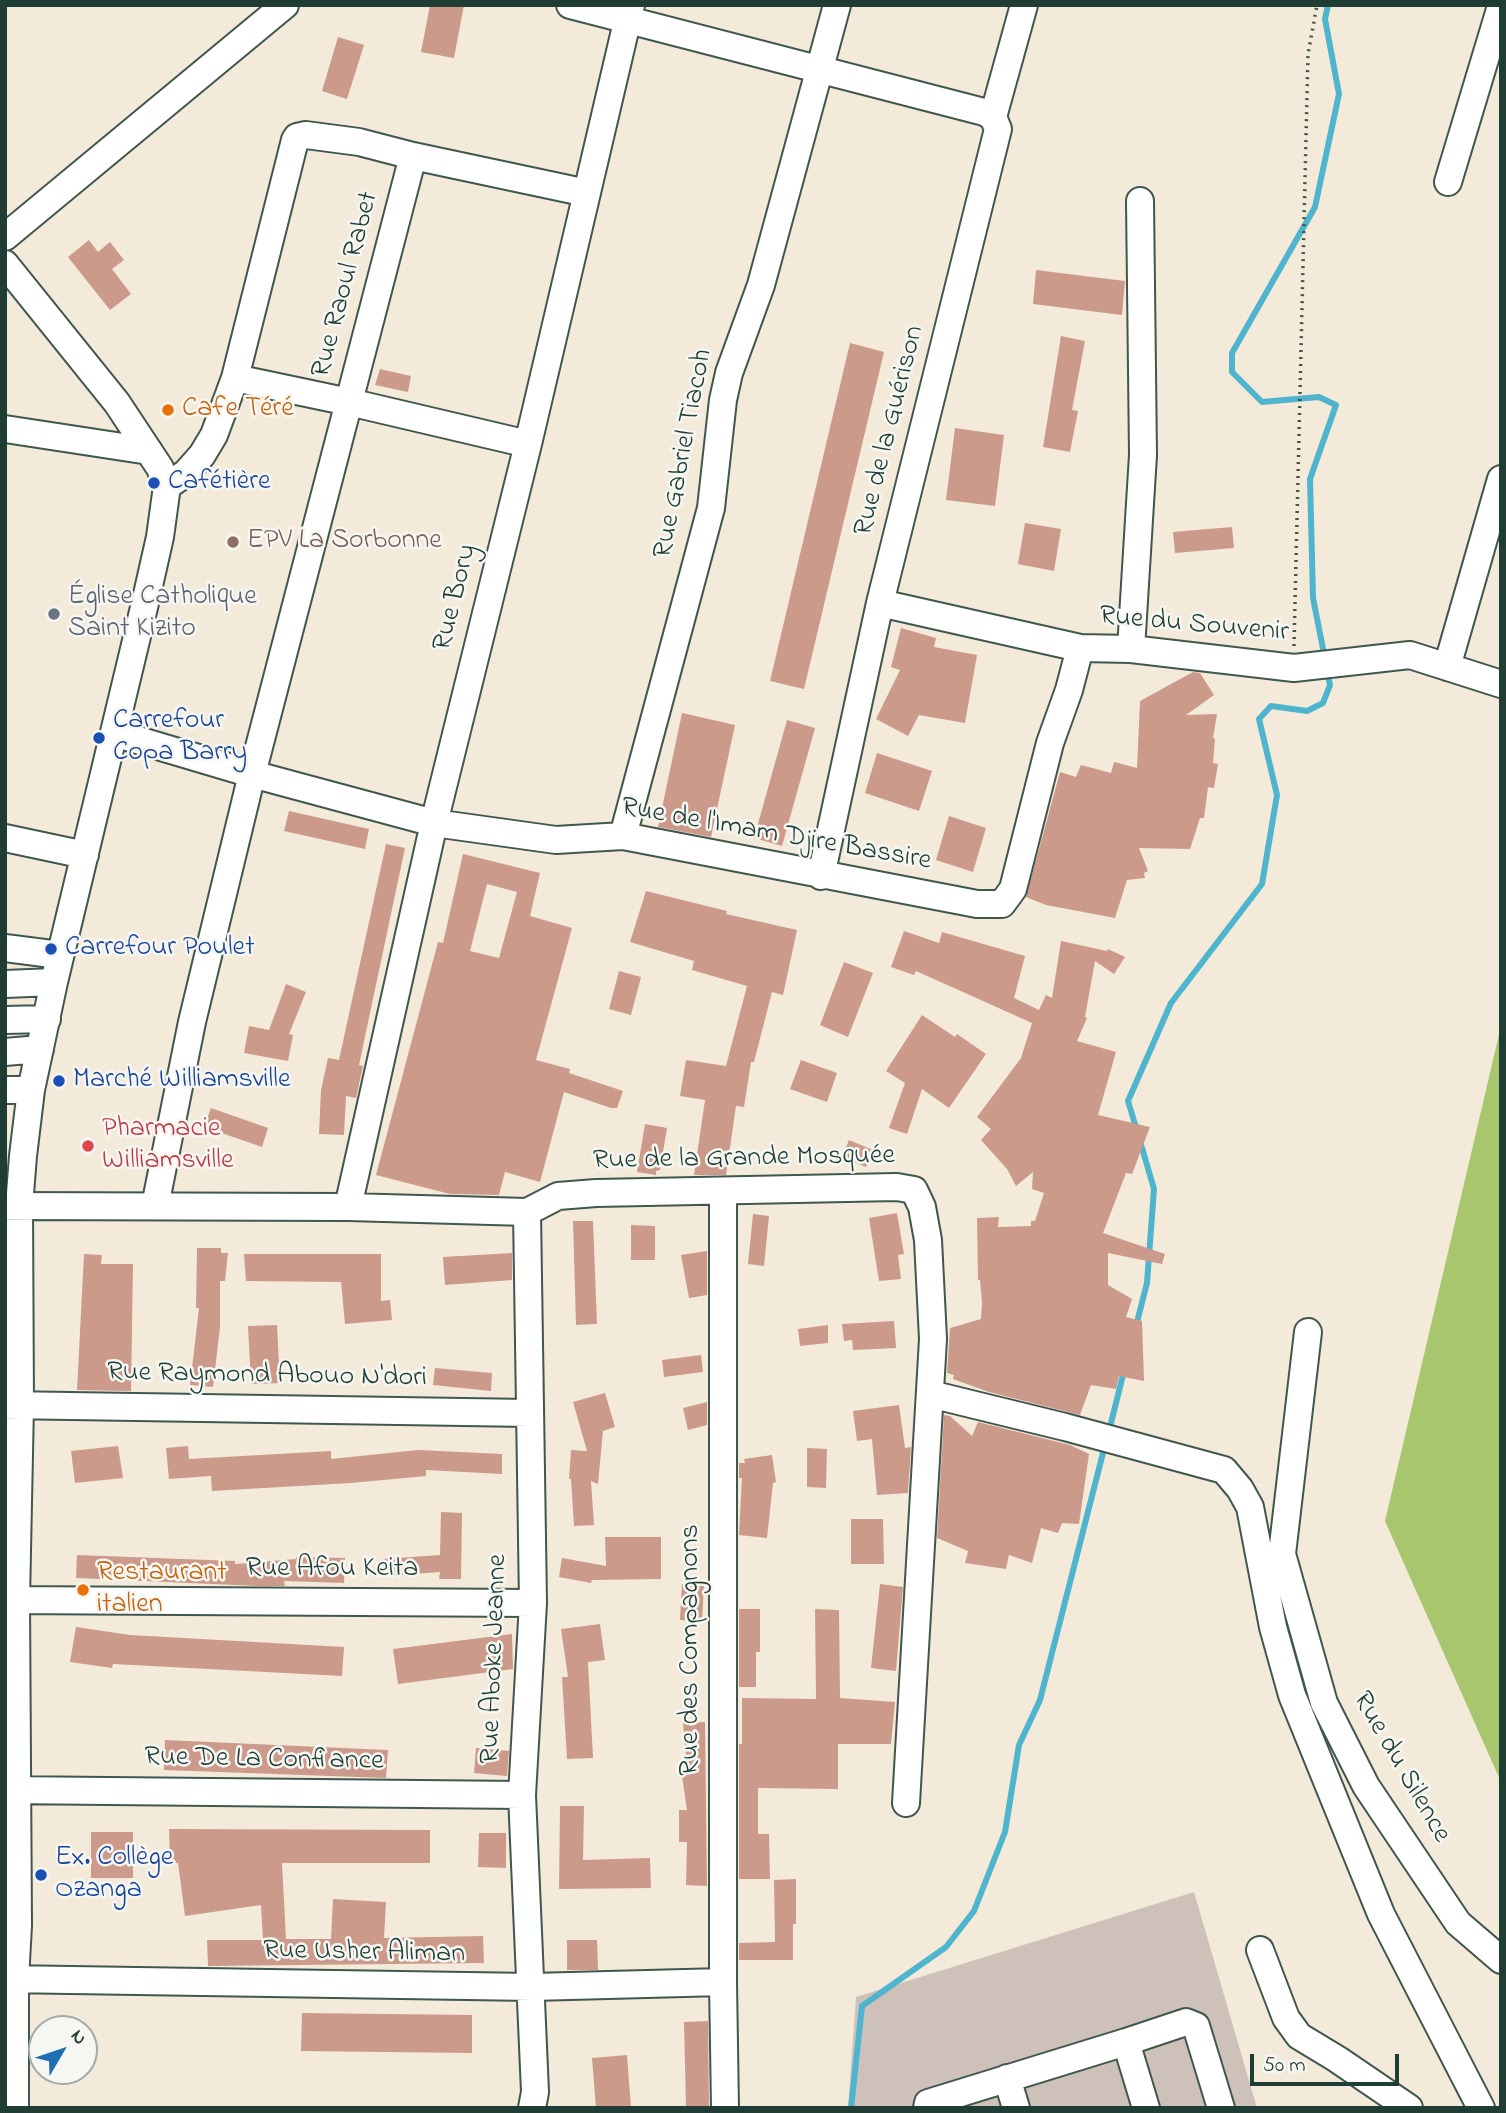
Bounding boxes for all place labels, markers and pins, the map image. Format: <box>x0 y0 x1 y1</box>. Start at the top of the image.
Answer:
place label: Cafe Téré <box>182 393 294 427</box>
marker: Cafe Téré <box>160 402 176 418</box>
place label: Cafétière <box>168 466 271 500</box>
marker: Cafétière <box>146 475 162 491</box>
place label: EPV La Sorbonne <box>247 525 442 559</box>
marker: EPV La Sorbonne <box>225 534 241 550</box>
place label: Église Catholique Saint Kizito <box>68 581 257 647</box>
marker: Église Catholique Saint Kizito <box>46 606 62 622</box>
place label: Carrefour Copa Barry <box>113 705 247 771</box>
marker: Carrefour Copa Barry <box>91 730 107 746</box>
place label: Carrefour Poulet <box>65 932 255 966</box>
marker: Carrefour Poulet <box>43 941 59 957</box>
place label: Marché Williamsville <box>73 1064 291 1098</box>
marker: Marché Williamsville <box>51 1073 67 1089</box>
place label: Pharmacie Williamsville <box>102 1113 233 1179</box>
marker: Pharmacie Williamsville <box>80 1138 96 1154</box>
place label: Restaurant italien <box>97 1557 227 1623</box>
marker: Restaurant italien <box>75 1582 91 1598</box>
place label: Ex. Collège Ozanga <box>55 1842 173 1908</box>
marker: Ex. Collège Ozanga <box>33 1867 49 1883</box>

